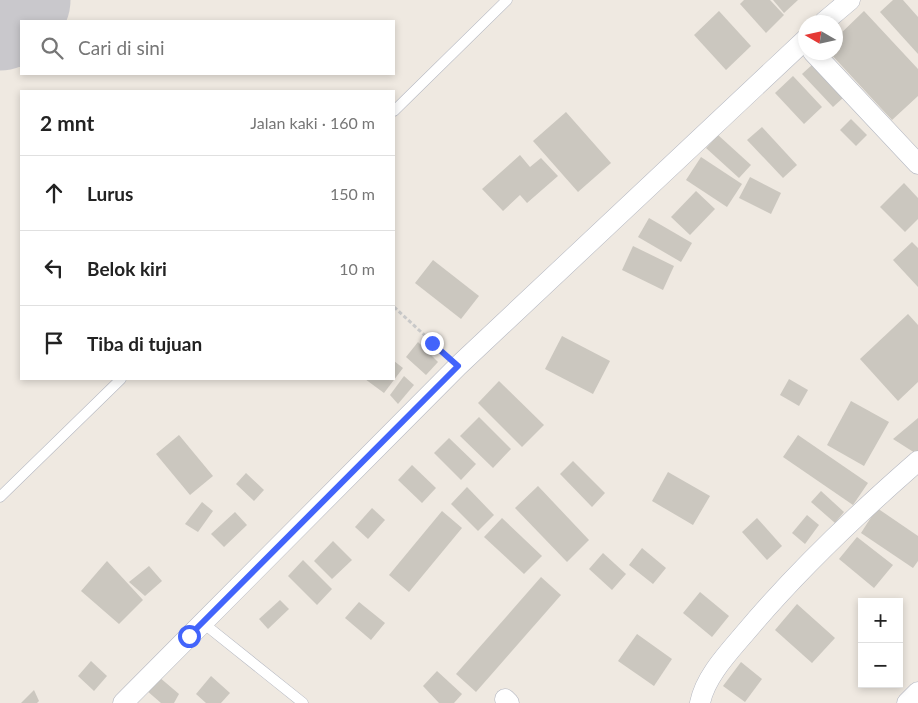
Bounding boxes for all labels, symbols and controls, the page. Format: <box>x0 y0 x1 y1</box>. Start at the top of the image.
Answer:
north arrow <box>798 15 843 60</box>
search box <box>20 20 395 75</box>
icon: search <box>38 34 66 62</box>
text: Cari di sini <box>78 36 165 59</box>
text: 2 mnt <box>40 110 94 135</box>
text: Jalan kaki · 160 m <box>250 113 375 132</box>
icon: ahead <box>40 179 68 207</box>
text: Lurus <box>87 182 133 205</box>
text: 150 m <box>330 184 375 203</box>
icon: left <box>40 254 68 282</box>
text: Belok kiri <box>87 257 167 280</box>
text: 10 m <box>339 259 375 278</box>
icon: arrive <box>40 329 68 357</box>
text: Tiba di tujuan <box>87 332 202 355</box>
route end <box>421 332 444 355</box>
map controls <box>858 598 903 688</box>
button: + <box>858 598 903 643</box>
route start <box>178 625 201 648</box>
button: − <box>858 643 903 688</box>

